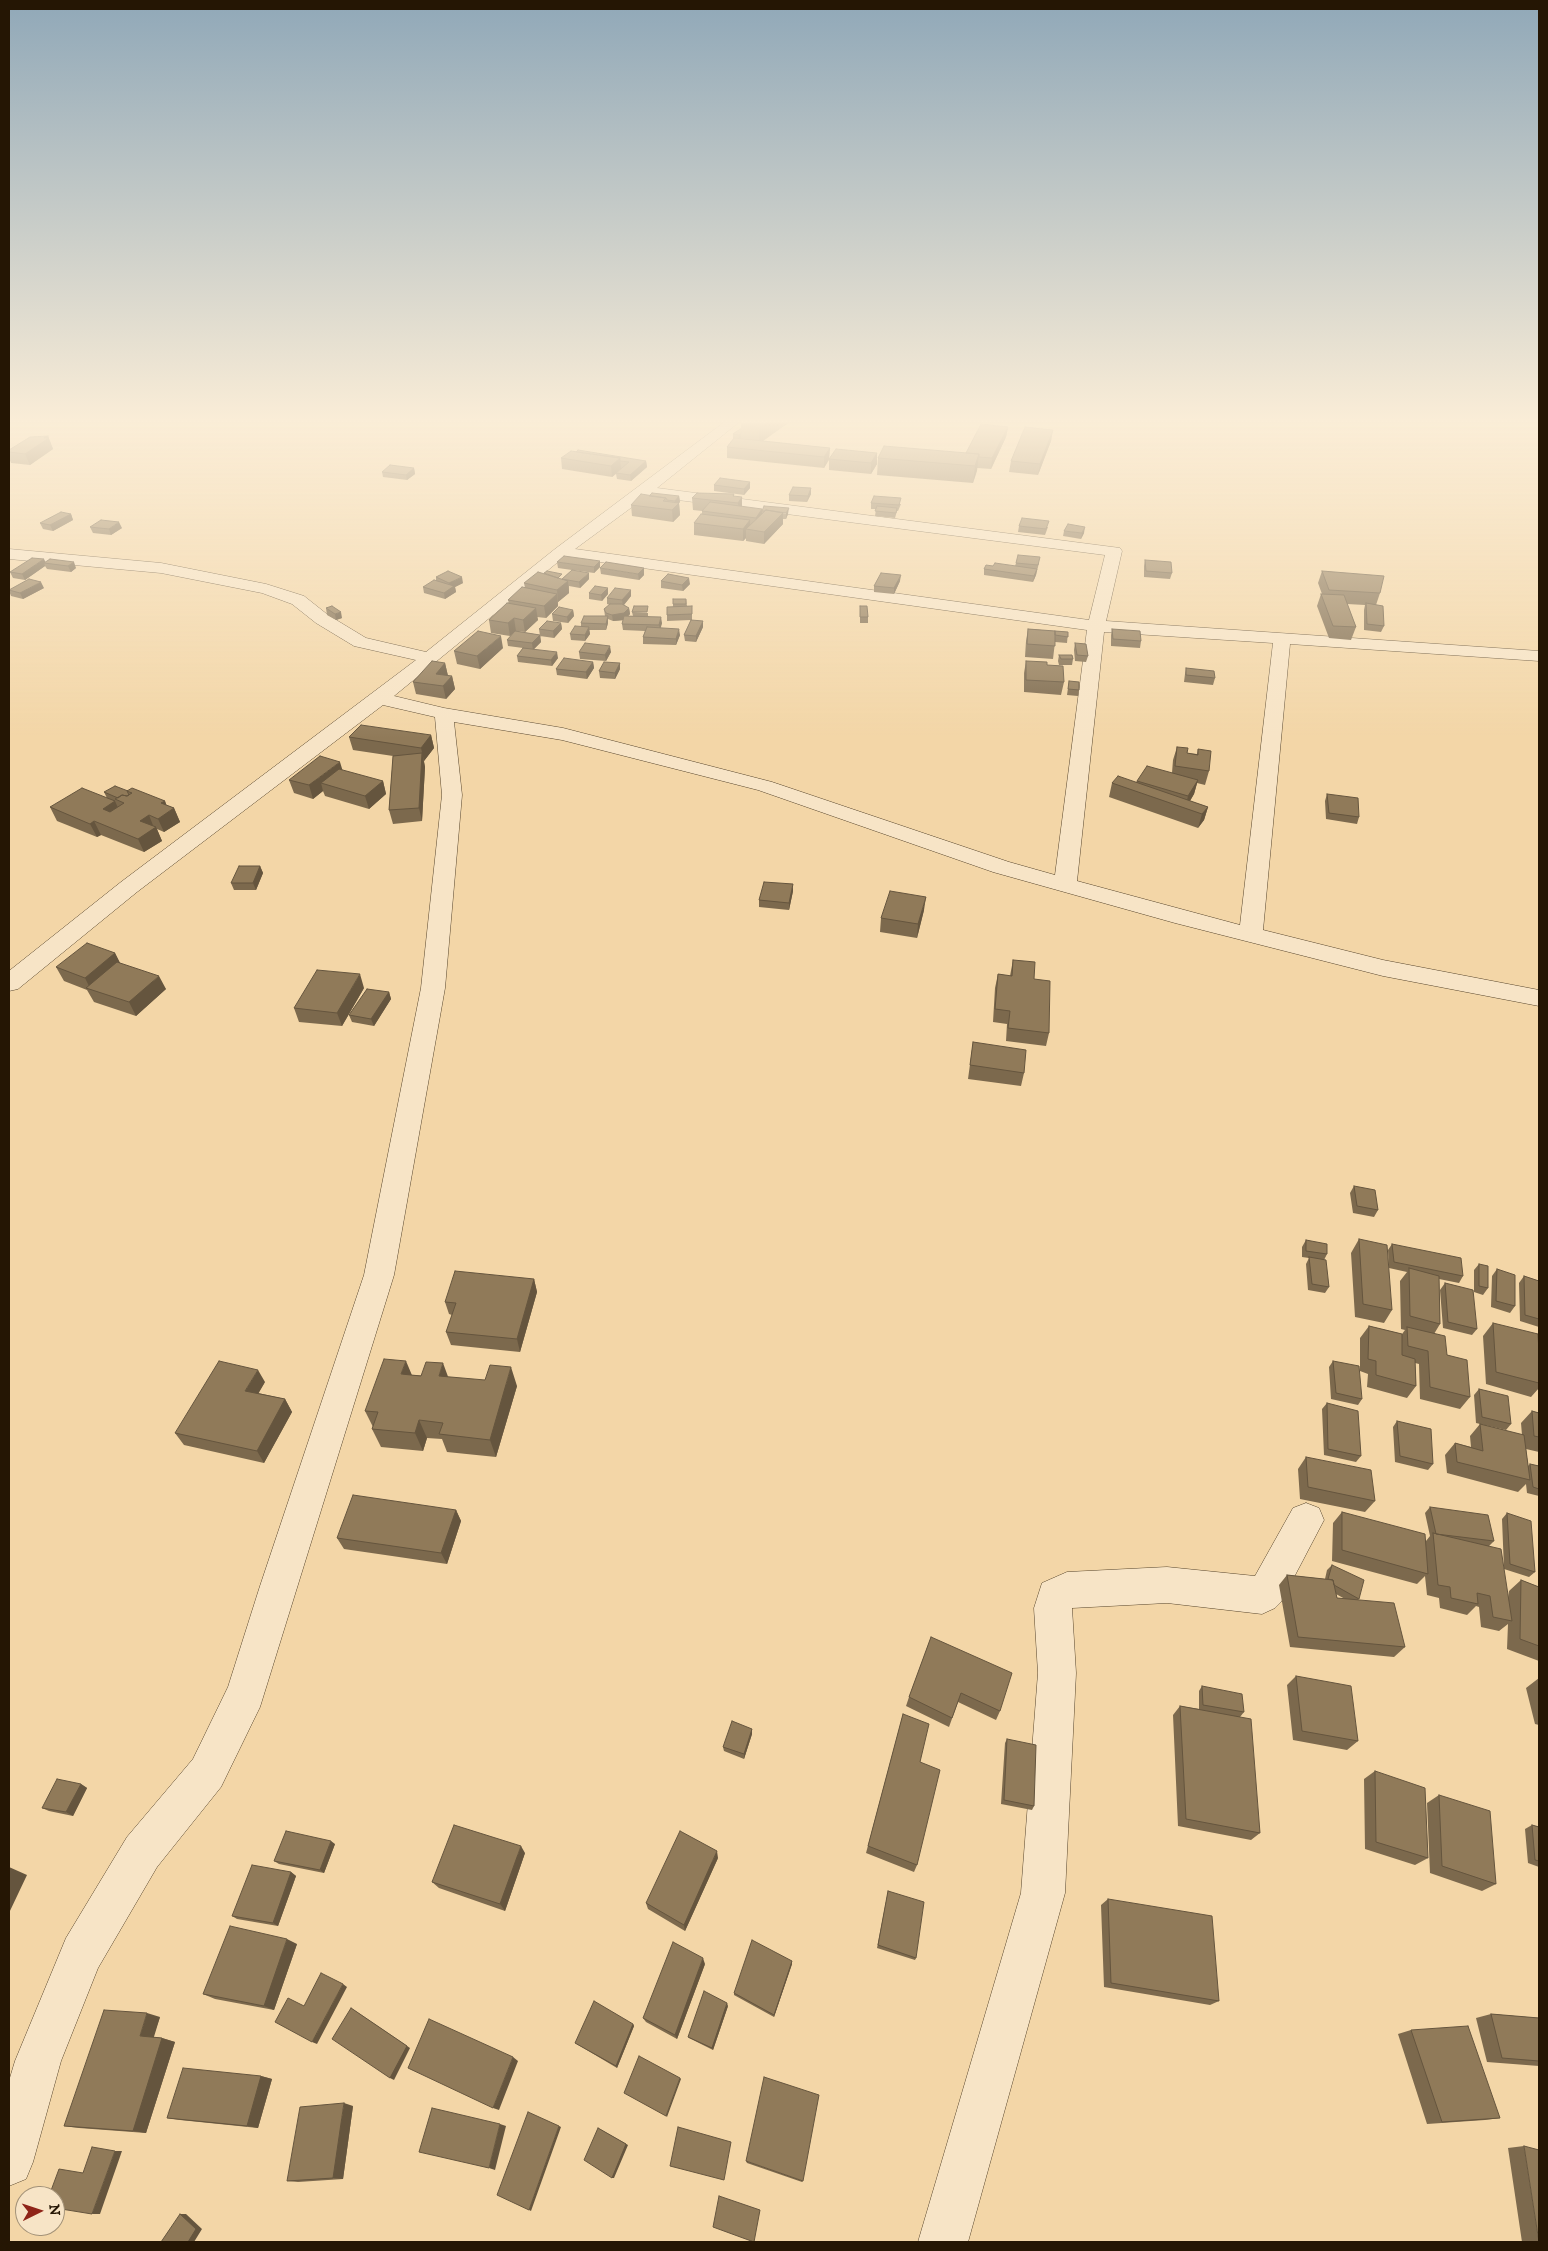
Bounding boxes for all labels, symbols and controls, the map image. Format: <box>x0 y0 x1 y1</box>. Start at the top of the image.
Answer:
north arrow <box>15 2186 65 2236</box>
text: N <box>45 2204 63 2216</box>

